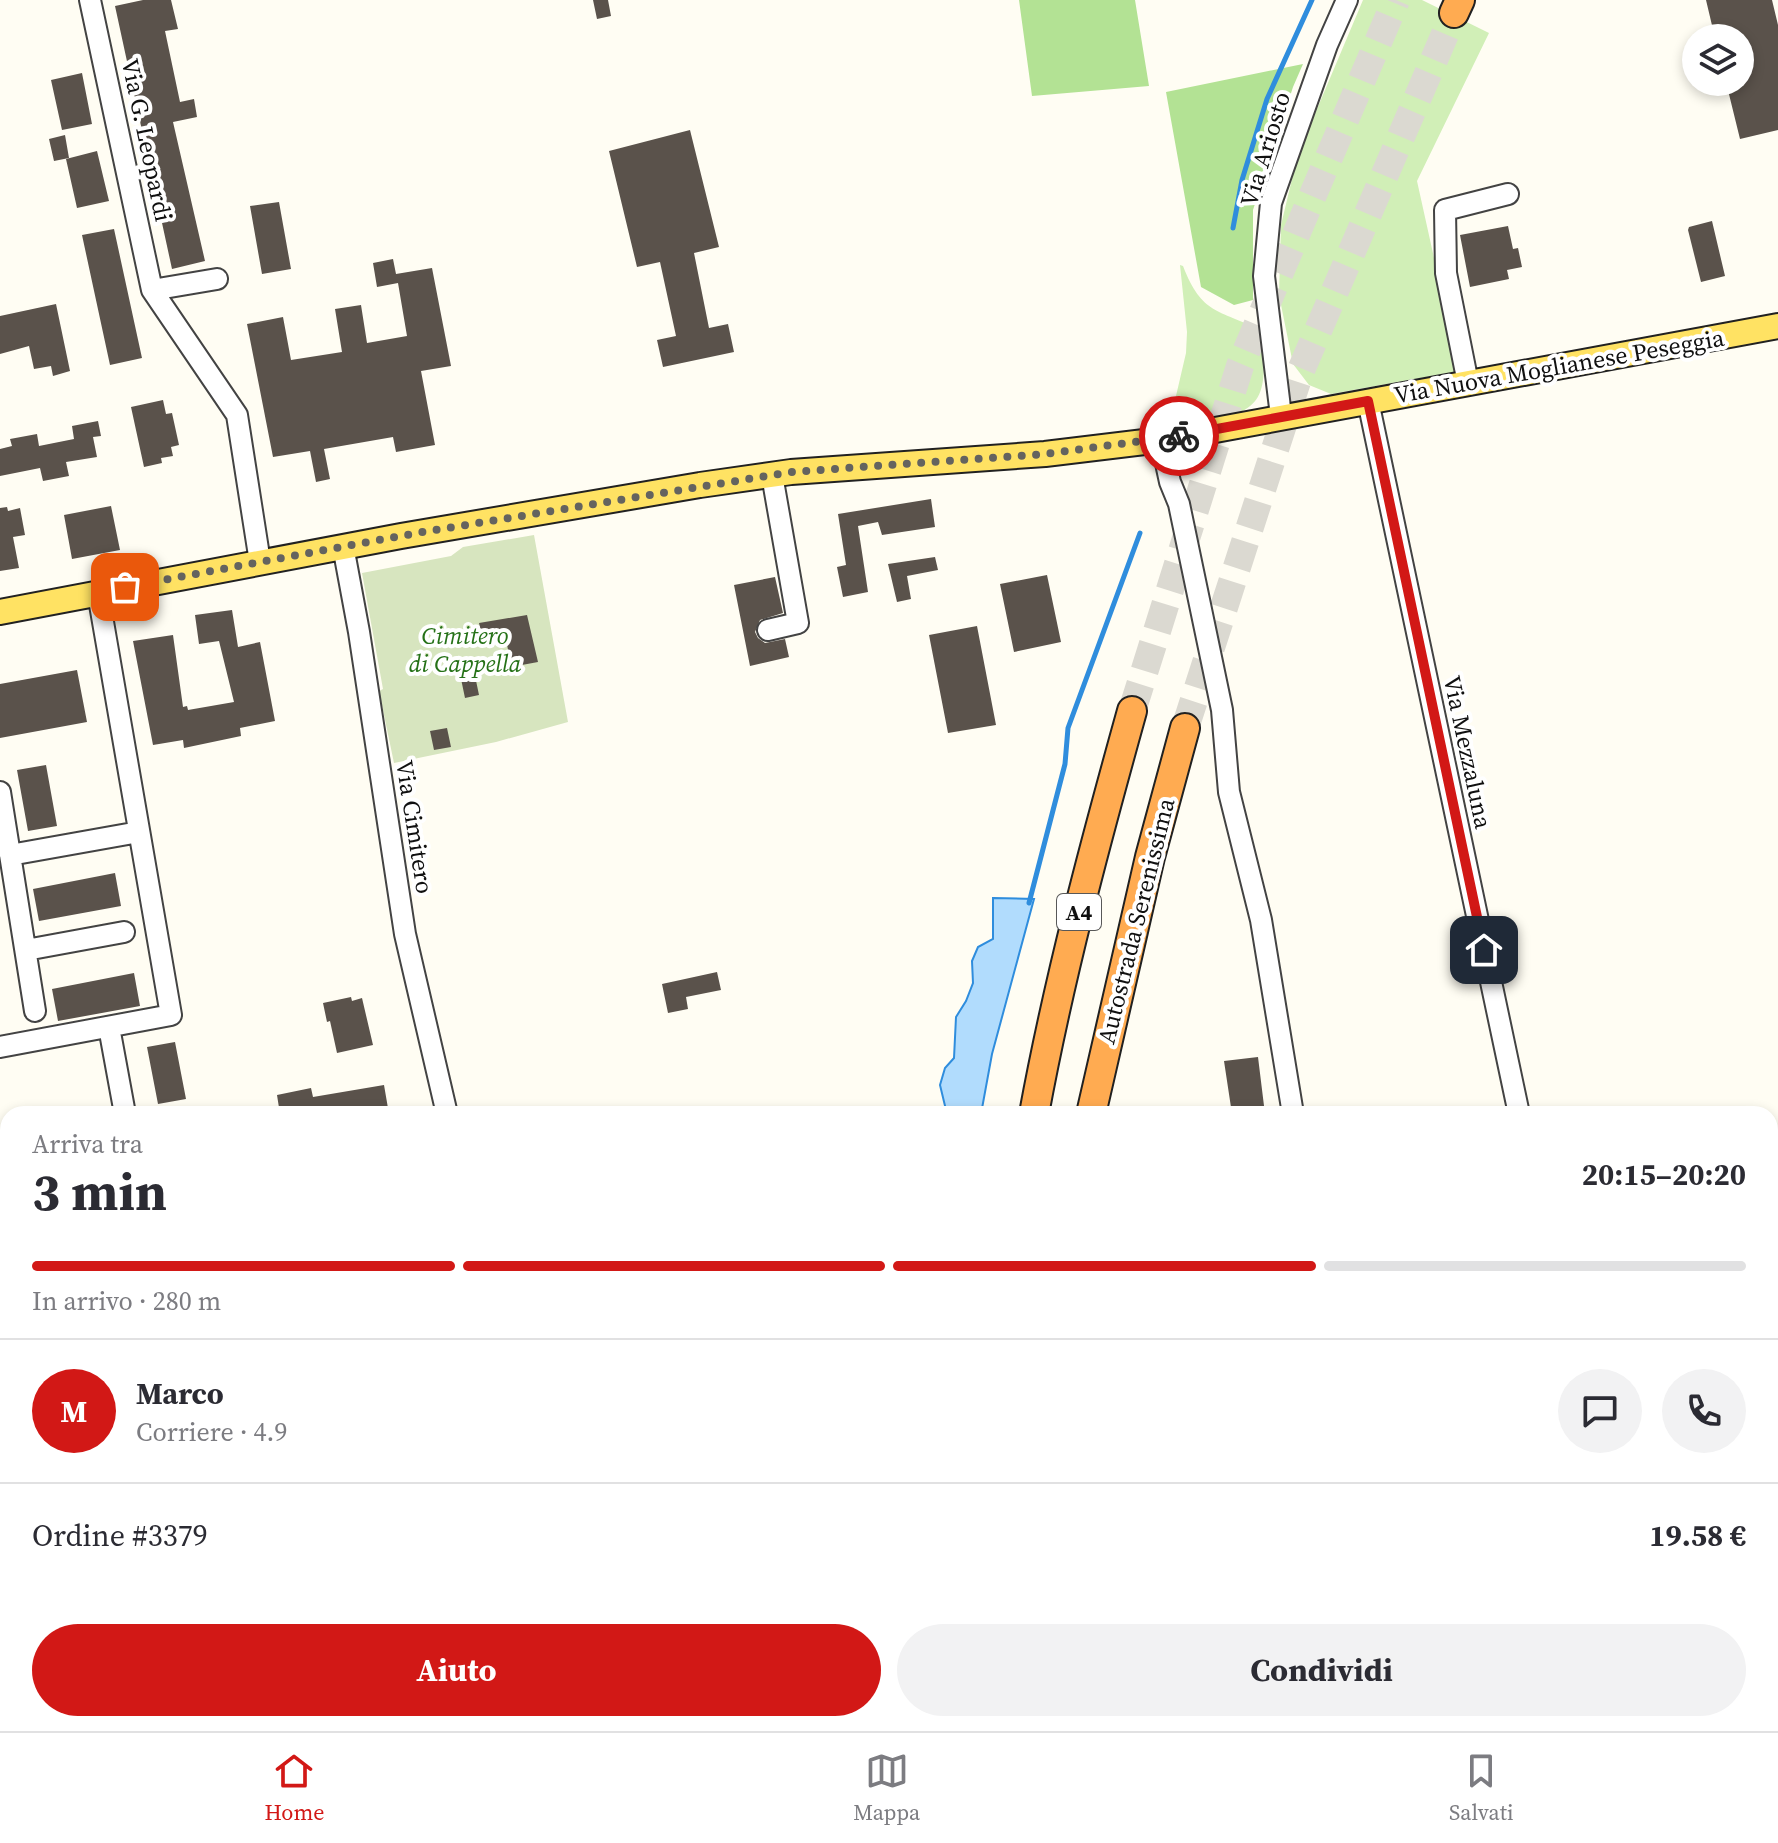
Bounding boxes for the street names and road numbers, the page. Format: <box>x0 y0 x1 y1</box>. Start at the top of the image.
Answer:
street label: Via G. Leopardi <box>114 56 180 224</box>
street label: Via Ariosto <box>1232 88 1298 210</box>
street label: Via Nuova Moglianese Peseggia <box>1391 321 1727 411</box>
street label: Via Mezzaluna <box>1436 672 1500 832</box>
street label: Via Cimitero <box>388 758 442 896</box>
street label: Autostrada Serenissima <box>1089 794 1183 1047</box>
road number: A4 <box>1057 894 1101 930</box>

